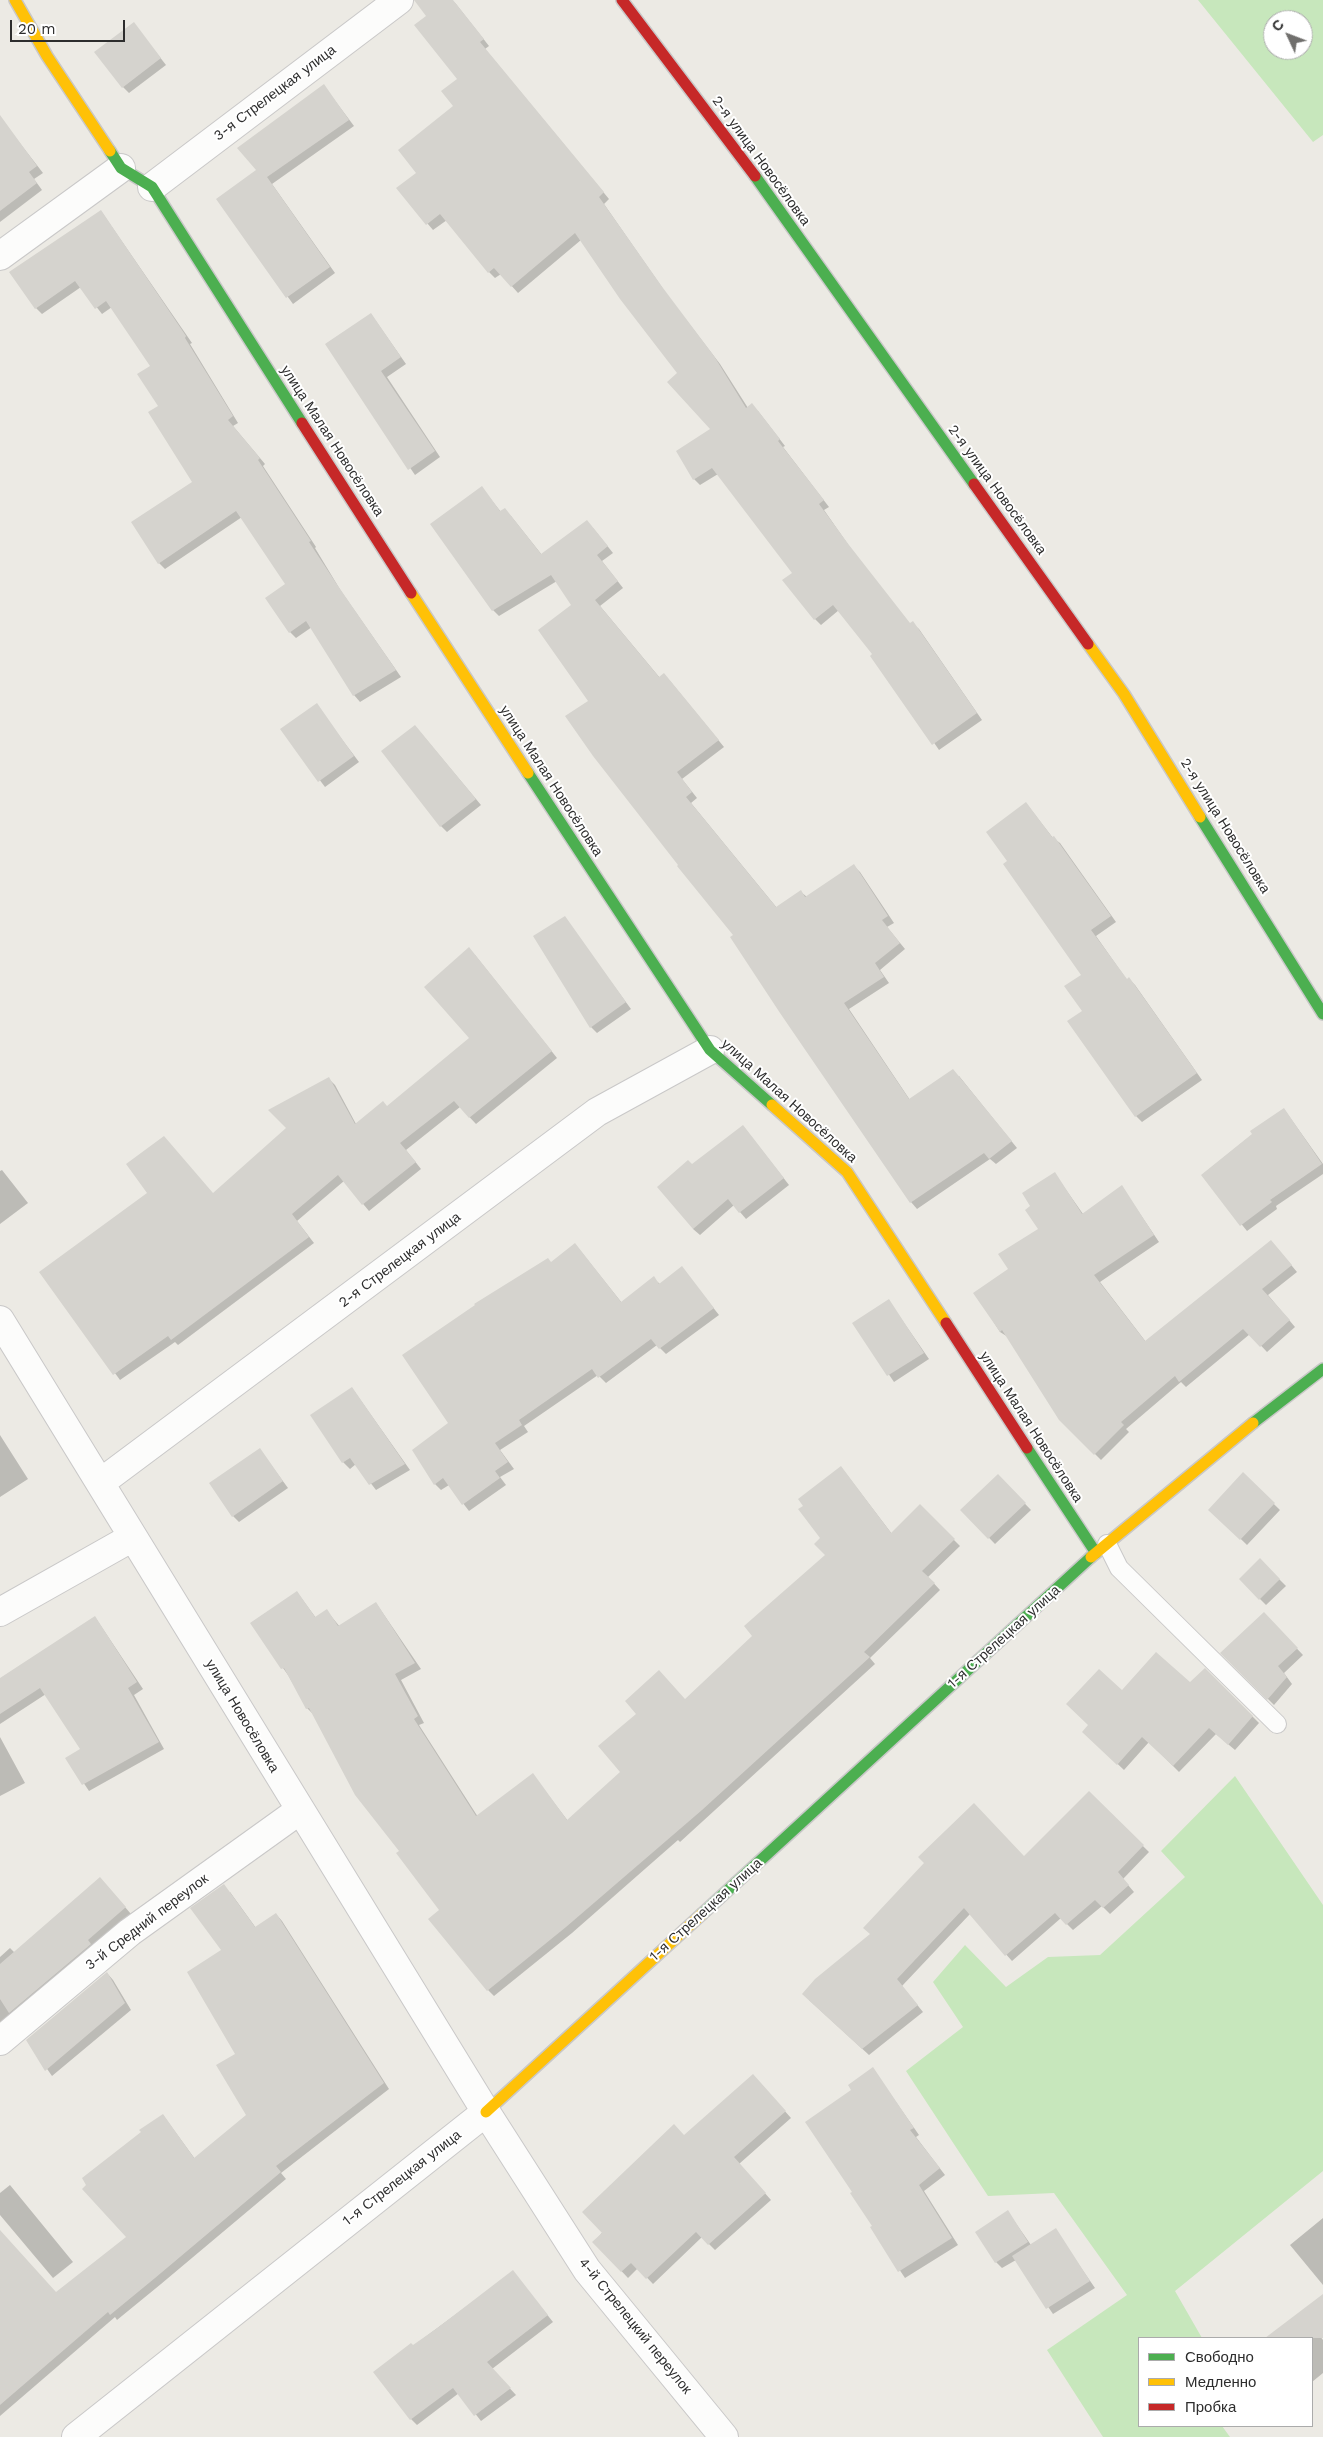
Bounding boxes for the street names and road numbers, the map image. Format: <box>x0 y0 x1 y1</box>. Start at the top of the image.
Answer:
street label: 3-я Стрелецкая улица <box>211 42 339 144</box>
street label: 2-я улица Новосёловка <box>708 93 814 229</box>
street label: улица Малая Новосёловка <box>277 362 387 520</box>
street label: 2-я улица Новосёловка <box>944 422 1050 558</box>
street label: улица Малая Новосёловка <box>496 702 606 860</box>
street label: 2-я улица Новосёловка <box>1177 755 1273 897</box>
street label: улица Малая Новосёловка <box>718 1036 860 1166</box>
street label: 2-я Стрелецкая улица <box>336 1209 464 1311</box>
street label: улица Малая Новосёловка <box>976 1348 1086 1506</box>
street label: 1-я Стрелецкая улица <box>944 1582 1064 1692</box>
street label: улица Новосёловка <box>202 1656 282 1776</box>
street label: 1-я Стрелецкая улица <box>646 1855 766 1965</box>
street label: 3-й Средний переулок <box>82 1870 212 1974</box>
street label: 1-я Стрелецкая улица <box>339 2127 465 2229</box>
street label: 4-й Стрелецкий переулок <box>575 2255 695 2397</box>

